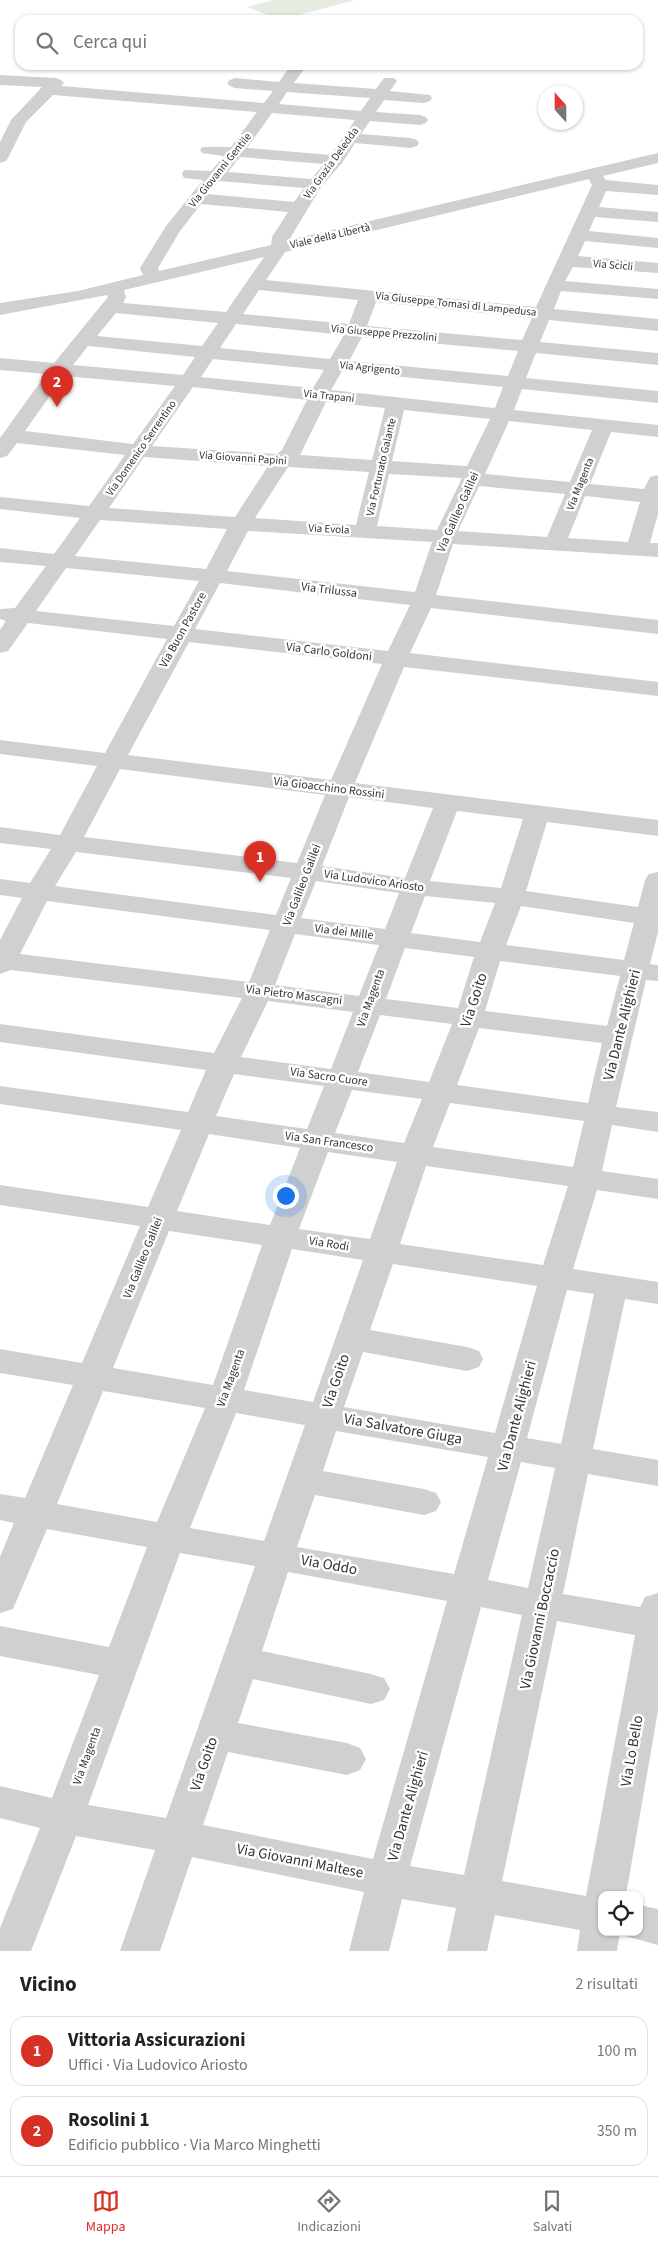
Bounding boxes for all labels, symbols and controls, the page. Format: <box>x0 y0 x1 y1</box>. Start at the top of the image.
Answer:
search box <box>15 15 643 70</box>
icon: search <box>33 29 61 57</box>
text: Cerca qui <box>73 29 147 56</box>
north arrow <box>538 85 583 130</box>
street label: Via Grazia Deledda <box>300 124 362 202</box>
street label: Via Giovanni Gentile <box>185 129 255 210</box>
street label: Viale della Libertà <box>288 219 372 253</box>
street label: Via Scicli <box>592 256 634 274</box>
street label: Via Giuseppe Tomasi di Lampedusa <box>375 288 537 320</box>
street label: Via Giuseppe Prezzolini <box>330 321 438 345</box>
street label: Via Agrigento <box>339 357 401 379</box>
pin: 2 <box>41 366 73 407</box>
street label: Via Trapani <box>303 386 355 406</box>
street label: Via Domenico Serrentino <box>102 397 180 499</box>
street label: Via Fortunato Galante <box>362 416 400 517</box>
street label: Via Giovanni Papini <box>199 447 287 469</box>
street label: Via Magenta <box>563 455 597 513</box>
street label: Via Galileo Galilei <box>433 469 483 555</box>
street label: Via Evola <box>308 520 350 538</box>
street label: Via Trilussa <box>300 578 358 602</box>
street label: Via Buon Pastore <box>155 589 211 671</box>
street label: Via Carlo Goldoni <box>285 638 373 666</box>
street label: Via Gioacchino Rossini <box>273 773 386 803</box>
pin: 1 <box>244 841 276 882</box>
street label: Via Galileo Galilei <box>279 842 325 928</box>
street label: Via Ludovico Ariosto <box>323 866 425 896</box>
street label: Via dei Mille <box>314 920 375 944</box>
street label: Via Magenta <box>353 967 389 1029</box>
street label: Via Dante Alighieri <box>598 967 646 1083</box>
street label: Via Goito <box>455 970 493 1030</box>
street label: Via Pietro Mascagni <box>245 981 343 1009</box>
street label: Via Sacro Cuore <box>289 1063 369 1091</box>
street label: Via San Francesco <box>284 1127 374 1157</box>
your location <box>273 1183 299 1209</box>
street label: Via Galileo Galilei <box>119 1215 167 1301</box>
street label: Via Rodi <box>308 1232 350 1256</box>
street label: Via Magenta <box>213 1347 249 1409</box>
street label: Via Goito <box>317 1351 355 1411</box>
street label: Via Dante Alighieri <box>492 1358 542 1474</box>
street label: Via Salvatore Giuga <box>342 1408 464 1450</box>
street label: Via Giovanni Boccaccio <box>515 1547 565 1691</box>
street label: Via Oddo <box>299 1550 359 1580</box>
street label: Via Lo Bello <box>615 1714 649 1788</box>
street label: Via Magenta <box>69 1725 105 1787</box>
street label: Via Goito <box>185 1734 223 1794</box>
street label: Via Dante Alighieri <box>382 1748 434 1864</box>
street label: Via Giovanni Maltese <box>235 1838 365 1884</box>
map controls <box>598 1891 643 1936</box>
button: locate <box>598 1891 643 1936</box>
text: Vicino <box>20 1969 77 1999</box>
text: 2 risultati <box>576 1973 638 1995</box>
text: Vittoria Assicurazioni <box>68 2027 245 2054</box>
text: 1 <box>33 2040 41 2062</box>
text: 100 m <box>597 2040 637 2062</box>
text: Uffici · Via Ludovico Ariosto <box>68 2054 248 2076</box>
text: Rosolini 1 <box>68 2107 150 2134</box>
text: 2 <box>33 2120 41 2142</box>
text: 350 m <box>597 2120 637 2142</box>
text: Edificio pubblico · Via Marco Minghetti <box>68 2134 321 2156</box>
tab: Mappa <box>86 2187 125 2237</box>
tab: Indicazioni <box>297 2187 361 2237</box>
tab: Salvati <box>533 2187 572 2237</box>

